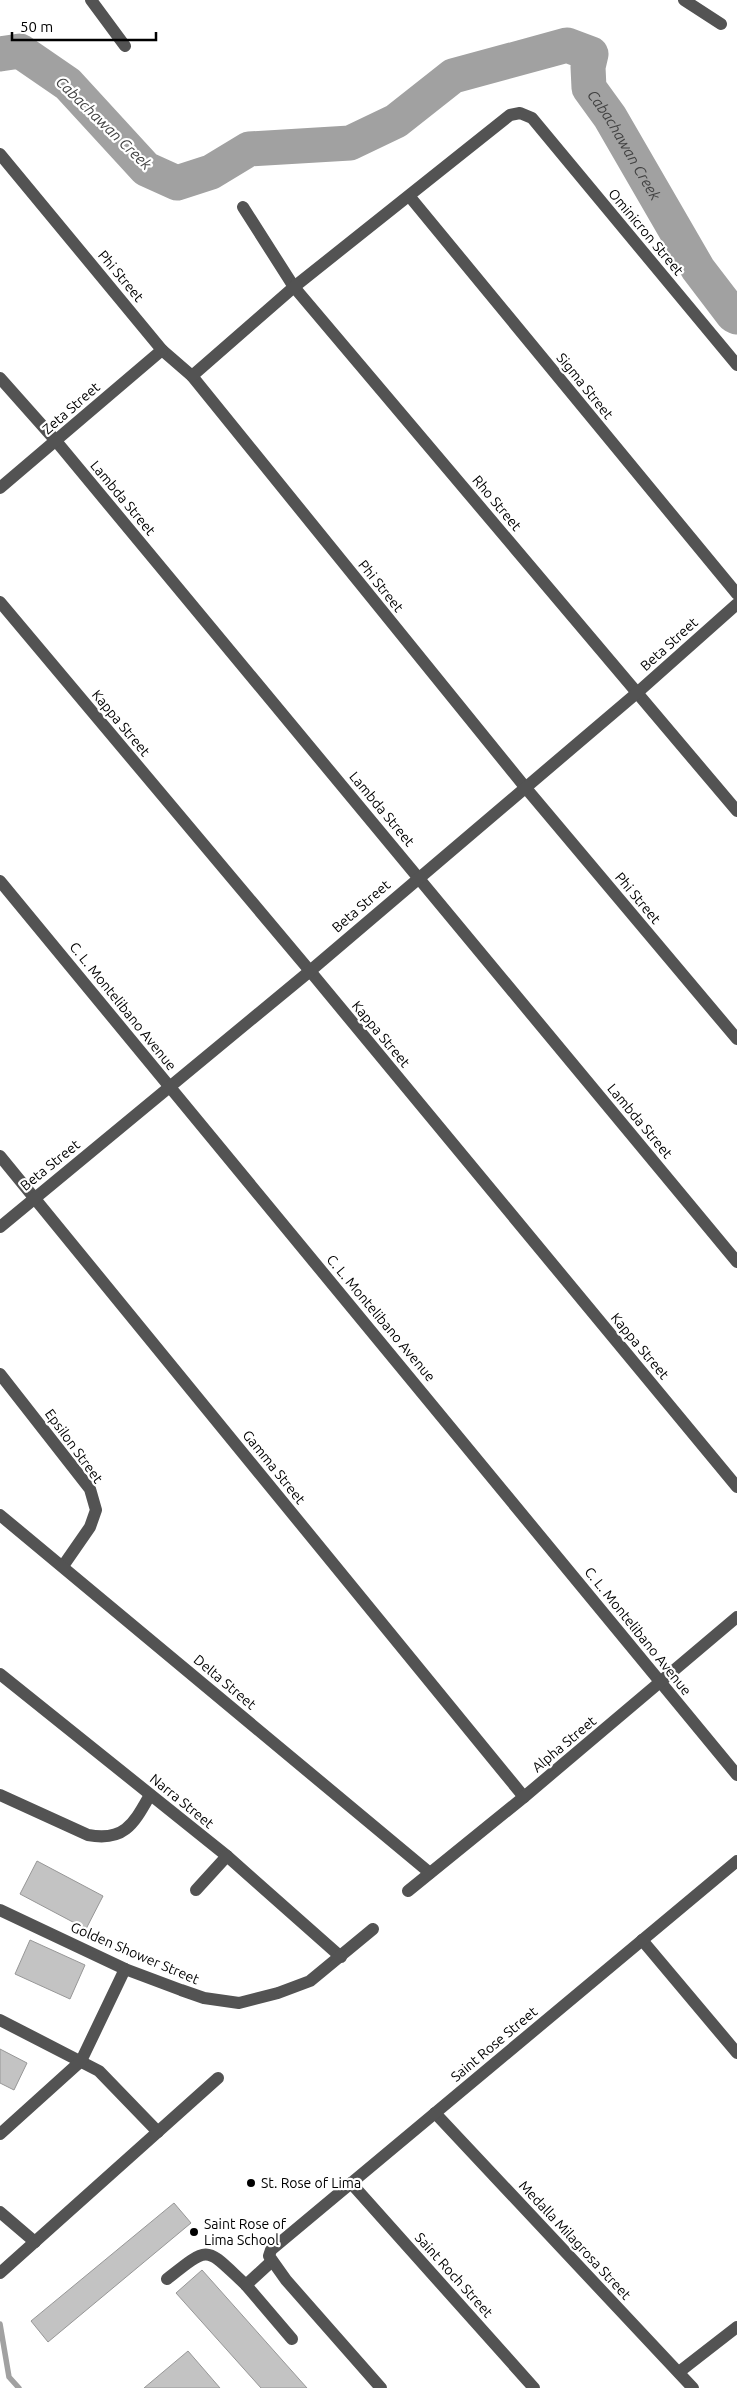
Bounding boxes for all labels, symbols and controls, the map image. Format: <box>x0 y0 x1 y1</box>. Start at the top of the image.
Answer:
scale bar <box>12 10 156 42</box>
text: 50 m <box>20 18 53 35</box>
water label: Cabachawan Creek <box>53 73 156 173</box>
water label: Cabachawan Creek <box>584 86 665 203</box>
street label: Ominicron Street <box>605 185 687 279</box>
street label: Phi Street <box>95 247 147 305</box>
street label: Sigma Street <box>553 350 617 423</box>
street label: Zeta Street <box>39 378 103 437</box>
street label: Lambda Street <box>87 458 159 539</box>
street label: Rho Street <box>469 472 525 534</box>
street label: Phi Street <box>355 557 407 616</box>
street label: Beta Street <box>637 614 701 674</box>
street label: Kappa Street <box>89 687 154 760</box>
street label: Lambda Street <box>346 769 418 850</box>
street label: Phi Street <box>612 869 664 927</box>
street label: Beta Street <box>329 876 394 936</box>
street label: C. L. Montelibano Avenue <box>66 939 180 1073</box>
street label: Kappa Street <box>349 998 414 1071</box>
street label: Lambda Street <box>604 1081 676 1162</box>
street label: Beta Street <box>17 1136 83 1194</box>
street label: C. L. Montelibano Avenue <box>323 1251 439 1385</box>
street label: Kappa Street <box>608 1310 673 1383</box>
street label: Epsilon Street <box>42 1406 107 1487</box>
street label: Gamma Street <box>239 1427 309 1507</box>
street label: C. L. Montelibano Avenue <box>581 1564 695 1698</box>
street label: Delta Street <box>191 1651 260 1713</box>
street label: Alpha Street <box>529 1712 600 1775</box>
street label: Narra Street <box>147 1770 217 1832</box>
street label: Golden Shower Street <box>68 1919 202 1988</box>
street label: Saint Rose Street <box>448 2003 541 2085</box>
place label: St. Rose of Lima <box>261 2175 361 2191</box>
marker: St. Rose of Lima <box>245 2177 257 2189</box>
street label: Medalla Milagrosa Street <box>516 2177 635 2303</box>
place label: Saint Rose of Lima School <box>204 2216 287 2248</box>
marker: Saint Rose of Lima School <box>188 2226 200 2238</box>
street label: Saint Roch Street <box>412 2229 497 2321</box>

